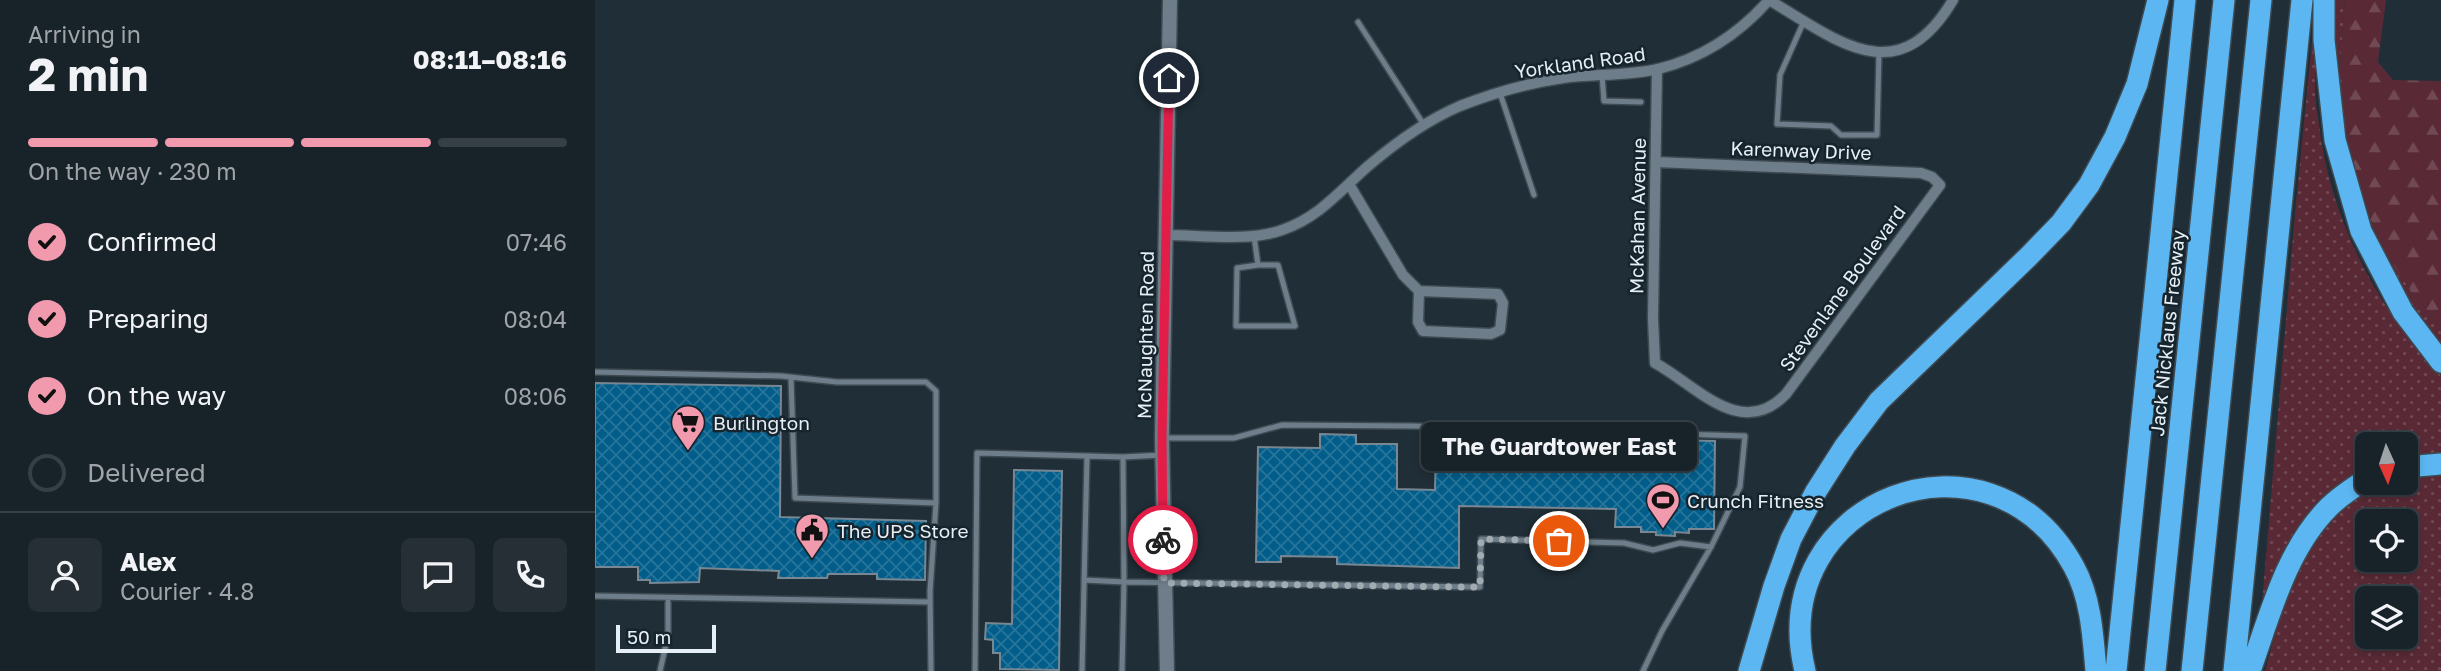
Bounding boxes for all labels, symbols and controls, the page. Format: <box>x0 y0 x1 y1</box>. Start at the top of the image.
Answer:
text: Arriving in <box>28 20 141 48</box>
street label: Yorkland Road <box>1513 41 1647 83</box>
text: 08:11–08:16 <box>413 44 567 75</box>
text: 2 min <box>28 46 148 101</box>
pin <box>1139 48 1199 108</box>
icon: home <box>1150 59 1188 97</box>
street label: Karenway Drive <box>1730 136 1872 164</box>
street label: McKahan Avenue <box>1624 138 1650 294</box>
text: On the way · 230 m <box>28 157 237 185</box>
street label: Stevenlane Boulevard <box>1774 201 1910 375</box>
icon: check <box>28 223 66 261</box>
text: Confirmed <box>87 226 217 257</box>
text: 07:46 <box>506 228 567 256</box>
street label: Jack Nicklaus Freeway <box>2145 228 2189 437</box>
street label: McNaughten Road <box>1132 251 1158 419</box>
icon: check <box>28 300 66 338</box>
text: Preparing <box>87 303 209 334</box>
text: 08:04 <box>504 305 567 333</box>
icon: check <box>28 377 66 415</box>
text: On the way <box>87 380 226 411</box>
text: 08:06 <box>504 382 567 410</box>
supermarket icon: Burlington <box>669 403 707 452</box>
place label: Burlington <box>713 411 810 434</box>
callout: The Guardtower East <box>1421 422 1697 471</box>
text: The Guardtower East <box>1442 432 1676 460</box>
north arrow <box>2355 432 2419 495</box>
map controls <box>2355 432 2418 649</box>
text: Delivered <box>87 457 206 488</box>
sports icon: Crunch Fitness <box>1644 481 1682 530</box>
place label: Crunch Fitness <box>1687 489 1824 512</box>
courier <box>1128 505 1198 575</box>
button: locate <box>2355 509 2418 572</box>
public building icon: The UPS Store <box>793 511 831 560</box>
pin <box>1529 511 1589 571</box>
place label: The UPS Store <box>837 519 968 542</box>
icon: bike <box>1144 521 1182 559</box>
icon: bag <box>1540 522 1578 560</box>
button: person <box>28 538 102 612</box>
button: chat <box>401 538 475 612</box>
button: phone <box>493 538 567 612</box>
text: Alex <box>120 546 177 577</box>
text: Courier · 4.8 <box>120 577 254 605</box>
button: layers <box>2355 586 2418 649</box>
scale bar <box>616 622 716 654</box>
text: 50 m <box>627 625 671 648</box>

